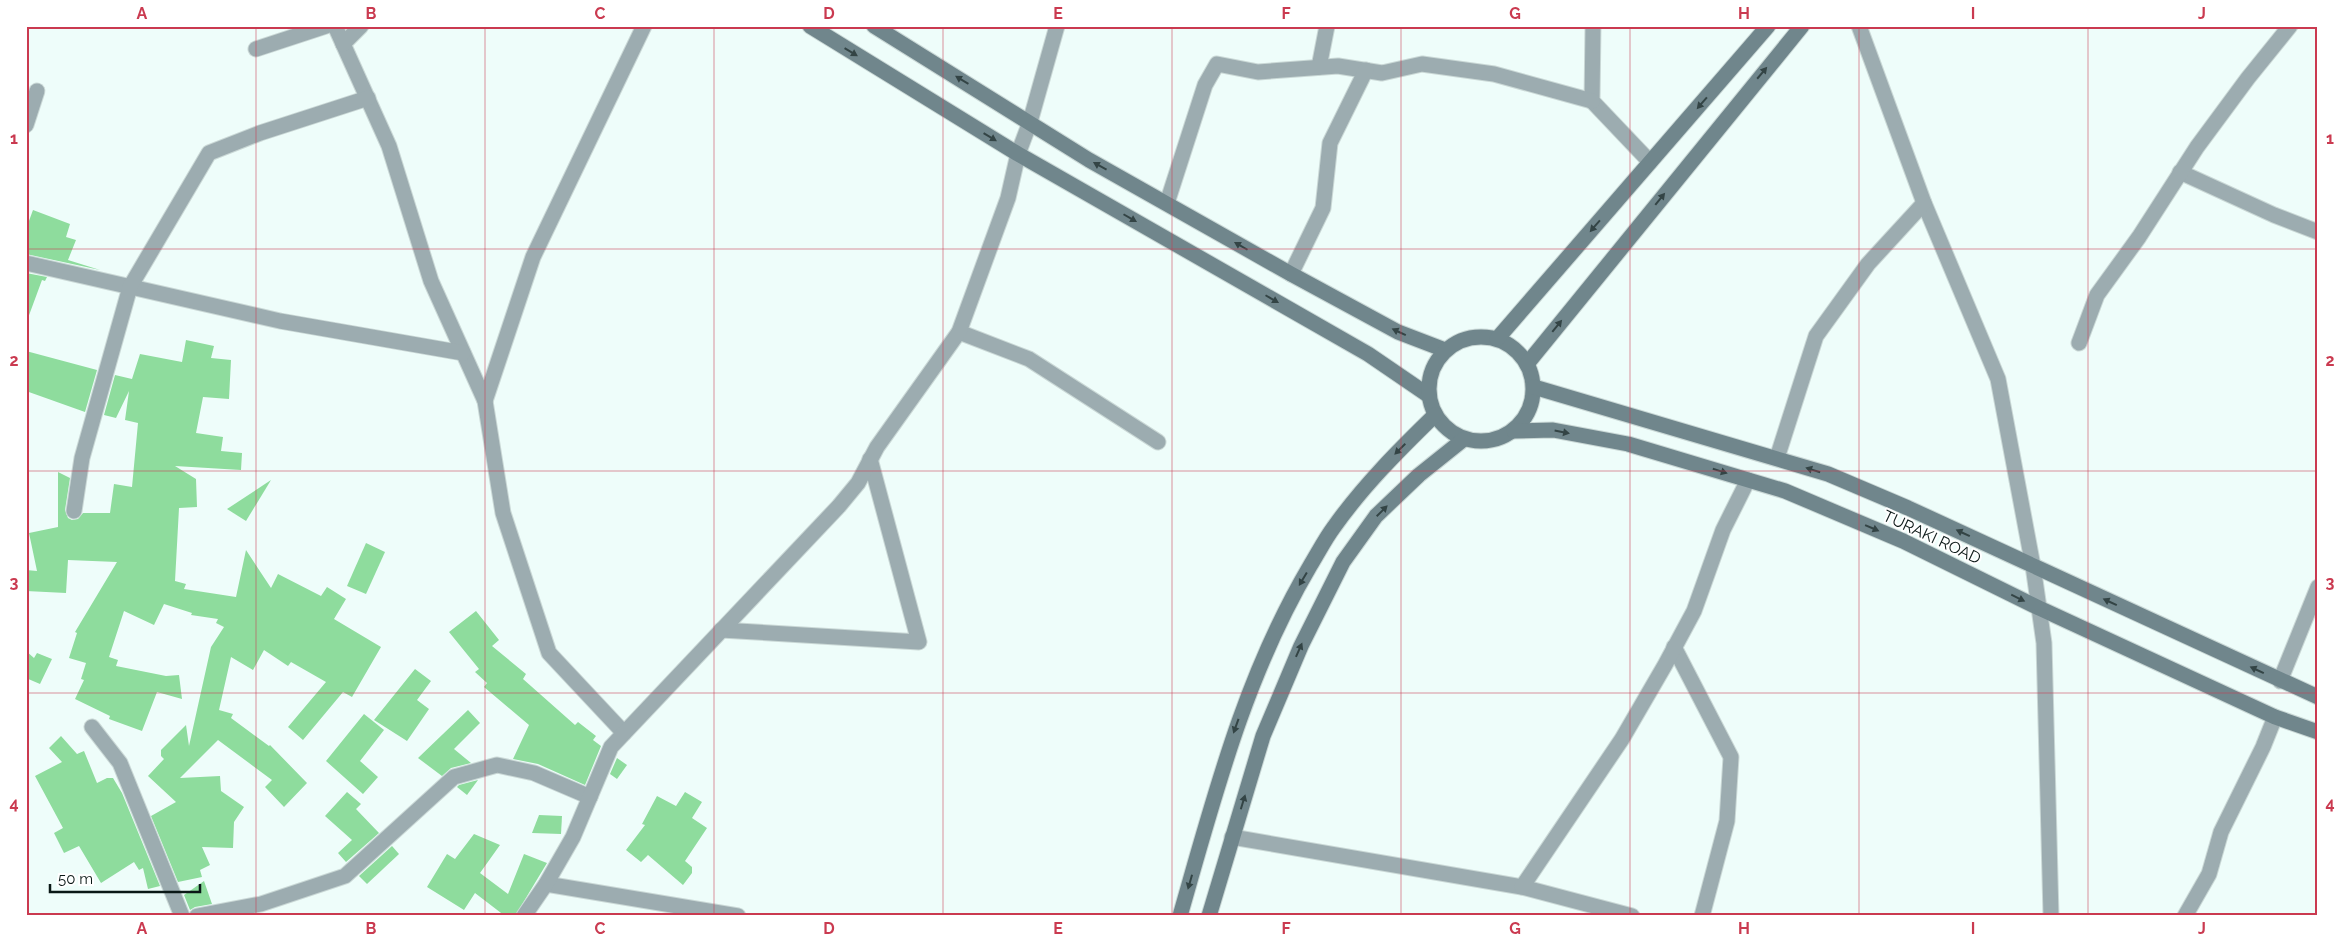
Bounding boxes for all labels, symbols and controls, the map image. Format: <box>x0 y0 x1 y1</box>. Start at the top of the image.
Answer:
text: A <box>137 4 148 23</box>
text: B <box>366 4 377 23</box>
text: C <box>595 4 606 23</box>
text: D <box>823 4 835 23</box>
text: E <box>1053 4 1063 23</box>
text: F <box>1281 4 1291 23</box>
text: G <box>1509 4 1521 23</box>
text: H <box>1738 4 1750 23</box>
text: I <box>1971 4 1975 23</box>
text: J <box>2198 4 2206 23</box>
one-way arrow <box>845 47 858 56</box>
one-way arrow <box>1756 68 1768 80</box>
one-way arrow <box>955 76 969 85</box>
one-way arrow <box>1696 96 1707 109</box>
text: 1 <box>10 129 18 148</box>
text: 1 <box>2326 129 2334 148</box>
one-way arrow <box>983 132 996 141</box>
one-way arrow <box>1093 162 1107 170</box>
one-way arrow <box>1654 193 1665 206</box>
one-way arrow <box>1123 214 1138 222</box>
one-way arrow <box>1590 219 1601 232</box>
one-way arrow <box>1235 241 1248 250</box>
one-way arrow <box>1265 294 1278 303</box>
one-way arrow <box>1552 320 1563 333</box>
one-way arrow <box>1392 327 1407 336</box>
text: 2 <box>9 351 19 370</box>
text: 2 <box>2325 351 2335 370</box>
one-way arrow <box>1555 428 1571 436</box>
one-way arrow <box>1394 443 1406 455</box>
one-way arrow <box>1806 465 1821 473</box>
one-way arrow <box>1712 468 1727 476</box>
one-way arrow <box>1376 505 1388 517</box>
street label: TURAKI ROAD <box>1880 506 1984 568</box>
one-way arrow <box>1865 524 1879 532</box>
one-way arrow <box>1956 529 1970 537</box>
one-way arrow <box>1298 572 1307 585</box>
text: 3 <box>10 573 19 592</box>
text: 3 <box>2326 573 2335 592</box>
one-way arrow <box>2011 594 2026 602</box>
one-way arrow <box>2103 597 2117 605</box>
one-way arrow <box>1296 643 1304 657</box>
one-way arrow <box>2250 666 2264 674</box>
one-way arrow <box>1232 719 1239 734</box>
text: 4 <box>9 794 19 813</box>
one-way arrow <box>1239 794 1247 809</box>
text: 4 <box>2325 794 2335 813</box>
scale bar <box>50 862 200 894</box>
text: 50 m <box>58 870 93 888</box>
one-way arrow <box>1186 875 1194 890</box>
text: A <box>137 919 148 938</box>
text: B <box>366 919 377 938</box>
text: C <box>595 919 606 938</box>
text: D <box>823 919 835 938</box>
text: E <box>1053 919 1063 938</box>
text: F <box>1281 919 1291 938</box>
text: G <box>1509 919 1521 938</box>
text: H <box>1738 919 1750 938</box>
text: I <box>1971 919 1975 938</box>
text: J <box>2198 919 2206 938</box>

